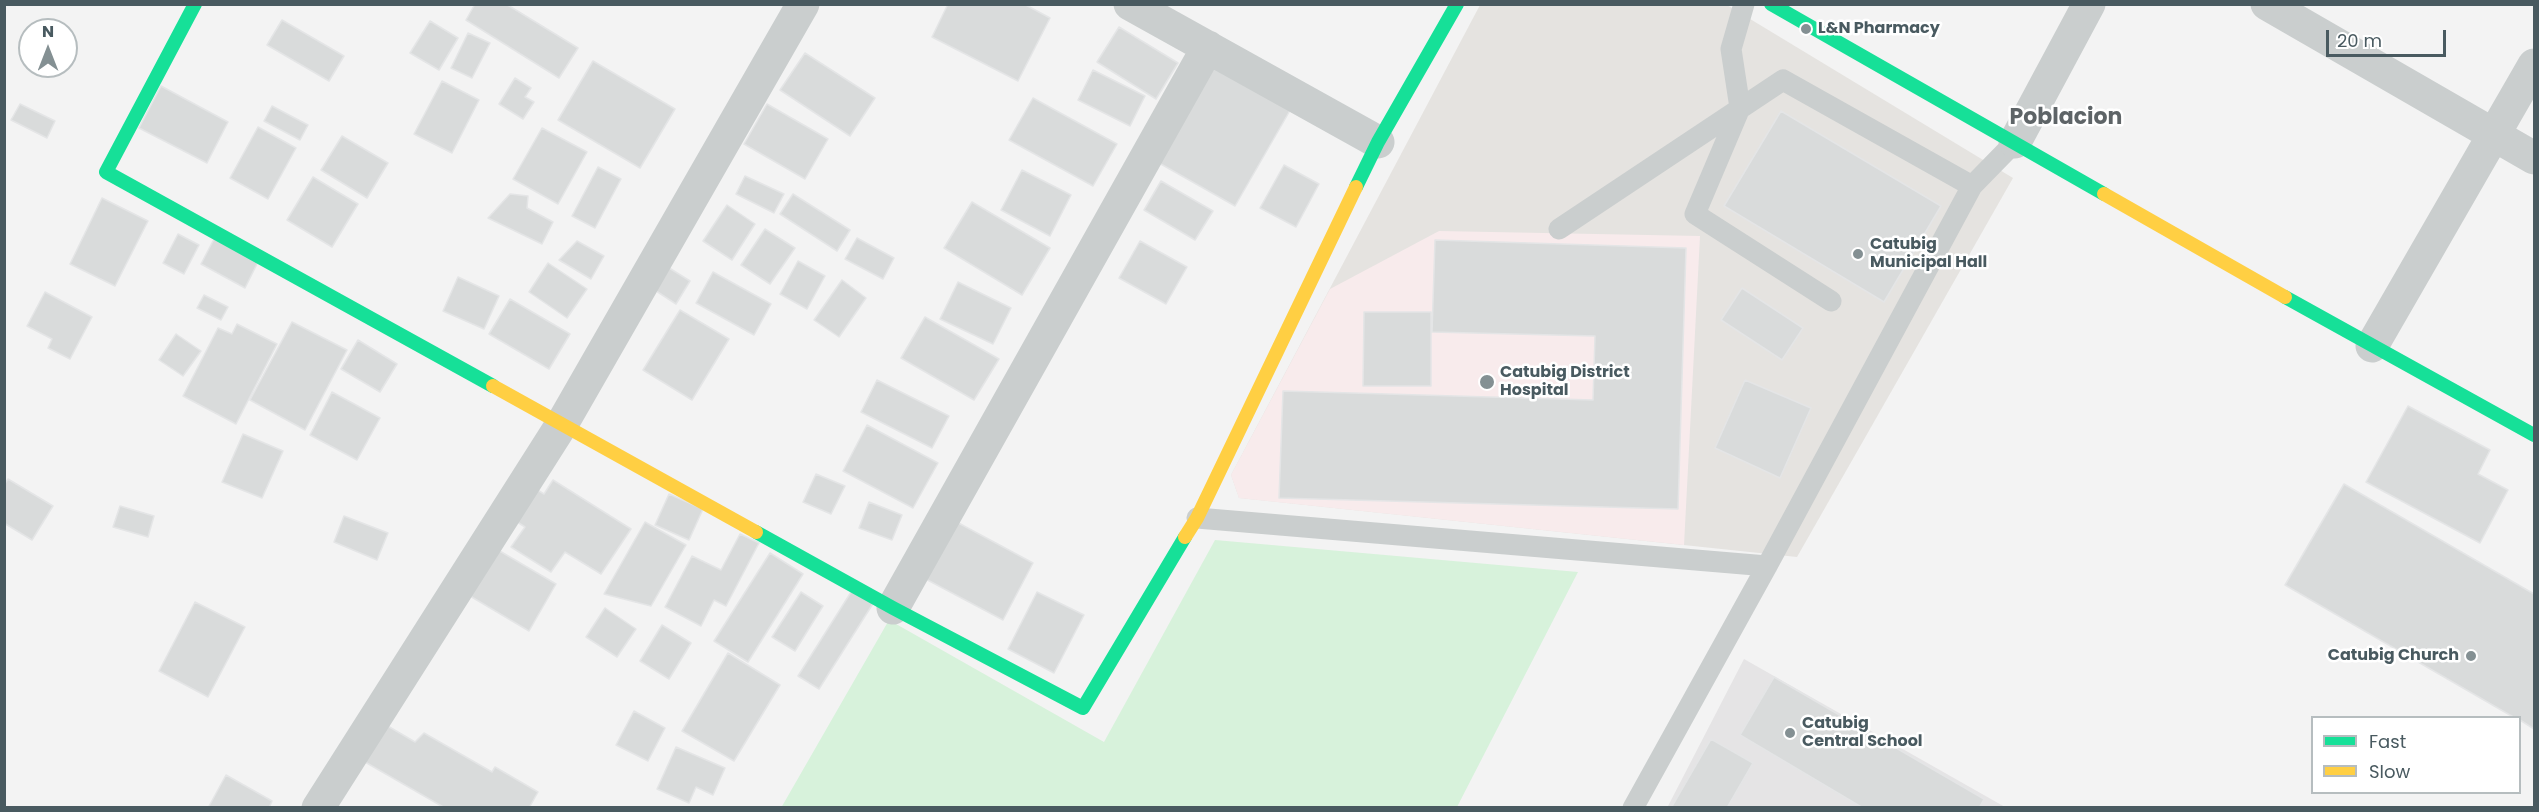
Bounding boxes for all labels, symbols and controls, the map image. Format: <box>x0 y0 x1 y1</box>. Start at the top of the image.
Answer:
north arrow <box>18 18 78 78</box>
scale bar <box>2329 18 2449 56</box>
place label: L&N Pharmacy <box>1818 19 1940 39</box>
text: N <box>42 20 54 43</box>
marker: L&N Pharmacy <box>1799 22 1813 36</box>
text: 20 m <box>2337 28 2382 53</box>
district label: Poblacion <box>2010 105 2122 131</box>
place label: Catubig Municipal Hall <box>1870 235 1987 273</box>
marker: Catubig Municipal Hall <box>1851 247 1865 261</box>
place label: Catubig District Hospital <box>1500 363 1630 401</box>
marker: Catubig District Hospital <box>1478 373 1496 391</box>
place label: Catubig Church <box>2328 646 2459 666</box>
marker: Catubig Church <box>2464 649 2478 663</box>
place label: Catubig Central School <box>1802 714 1923 752</box>
legend <box>2311 716 2521 794</box>
marker: Catubig Central School <box>1783 726 1797 740</box>
text: Fast <box>2369 729 2406 754</box>
text: Slow <box>2369 759 2410 784</box>

